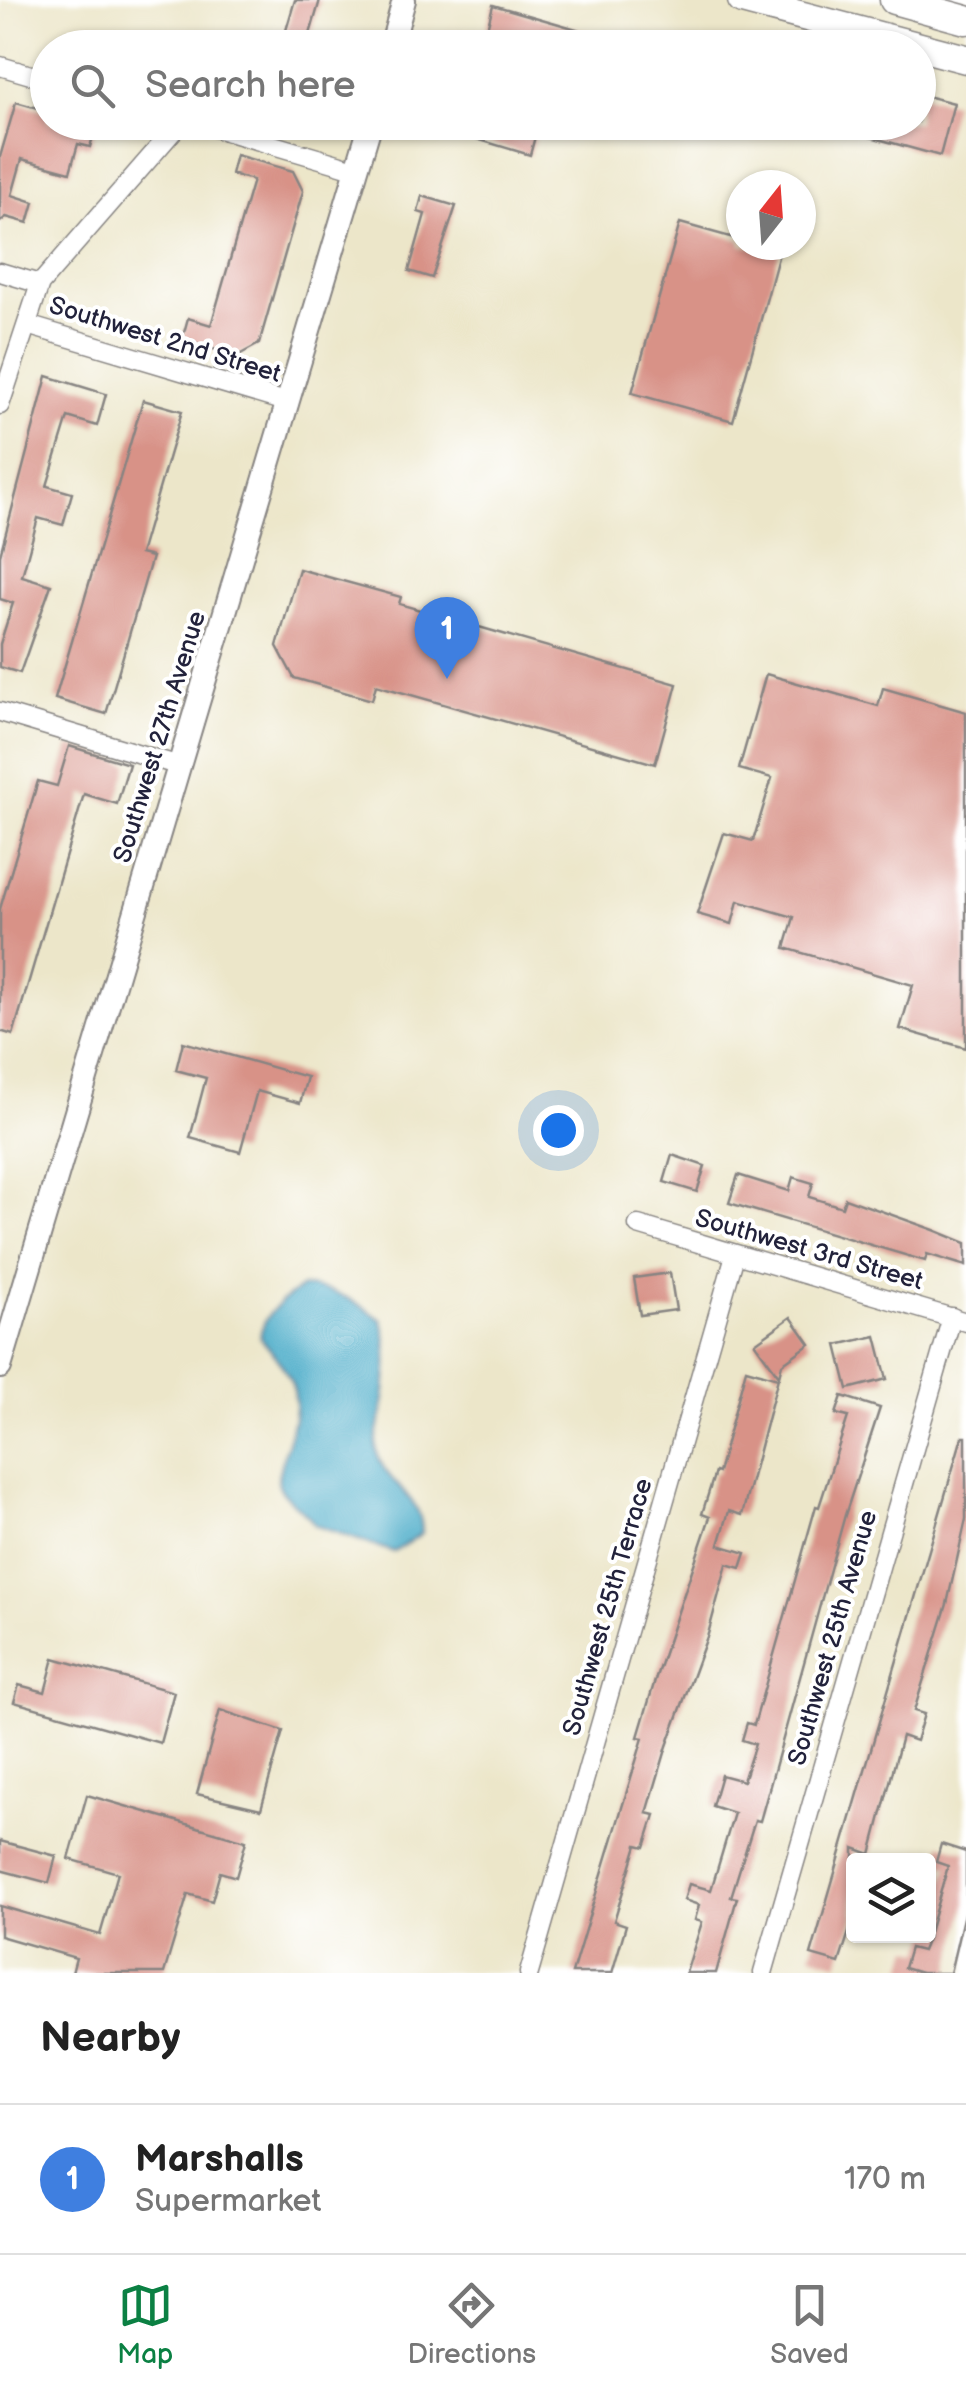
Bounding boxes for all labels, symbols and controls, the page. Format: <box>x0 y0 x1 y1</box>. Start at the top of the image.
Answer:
search box <box>30 30 936 140</box>
icon: search <box>65 58 120 113</box>
text: Search here <box>145 63 356 108</box>
north arrow <box>726 170 816 260</box>
street label: Southwest 2nd Street <box>45 290 285 390</box>
pin: 1 <box>414 596 480 679</box>
street label: Southwest 27th Avenue <box>107 607 213 867</box>
your location <box>533 1105 584 1156</box>
street label: Southwest 3rd Street <box>691 1203 927 1297</box>
street label: Southwest 25th Terrace <box>556 1475 660 1739</box>
street label: Southwest 25th Avenue <box>782 1507 884 1769</box>
map controls <box>846 1853 936 1943</box>
button: layers <box>846 1853 936 1943</box>
text: Nearby <box>40 2013 180 2064</box>
text: Marshalls <box>135 2137 304 2182</box>
text: 1 <box>66 2160 79 2199</box>
text: 170 m <box>844 2160 926 2199</box>
text: Supermarket <box>135 2182 321 2221</box>
tab: Map <box>117 2278 173 2371</box>
tab: Directions <box>407 2278 536 2371</box>
tab: Saved <box>770 2278 849 2371</box>

